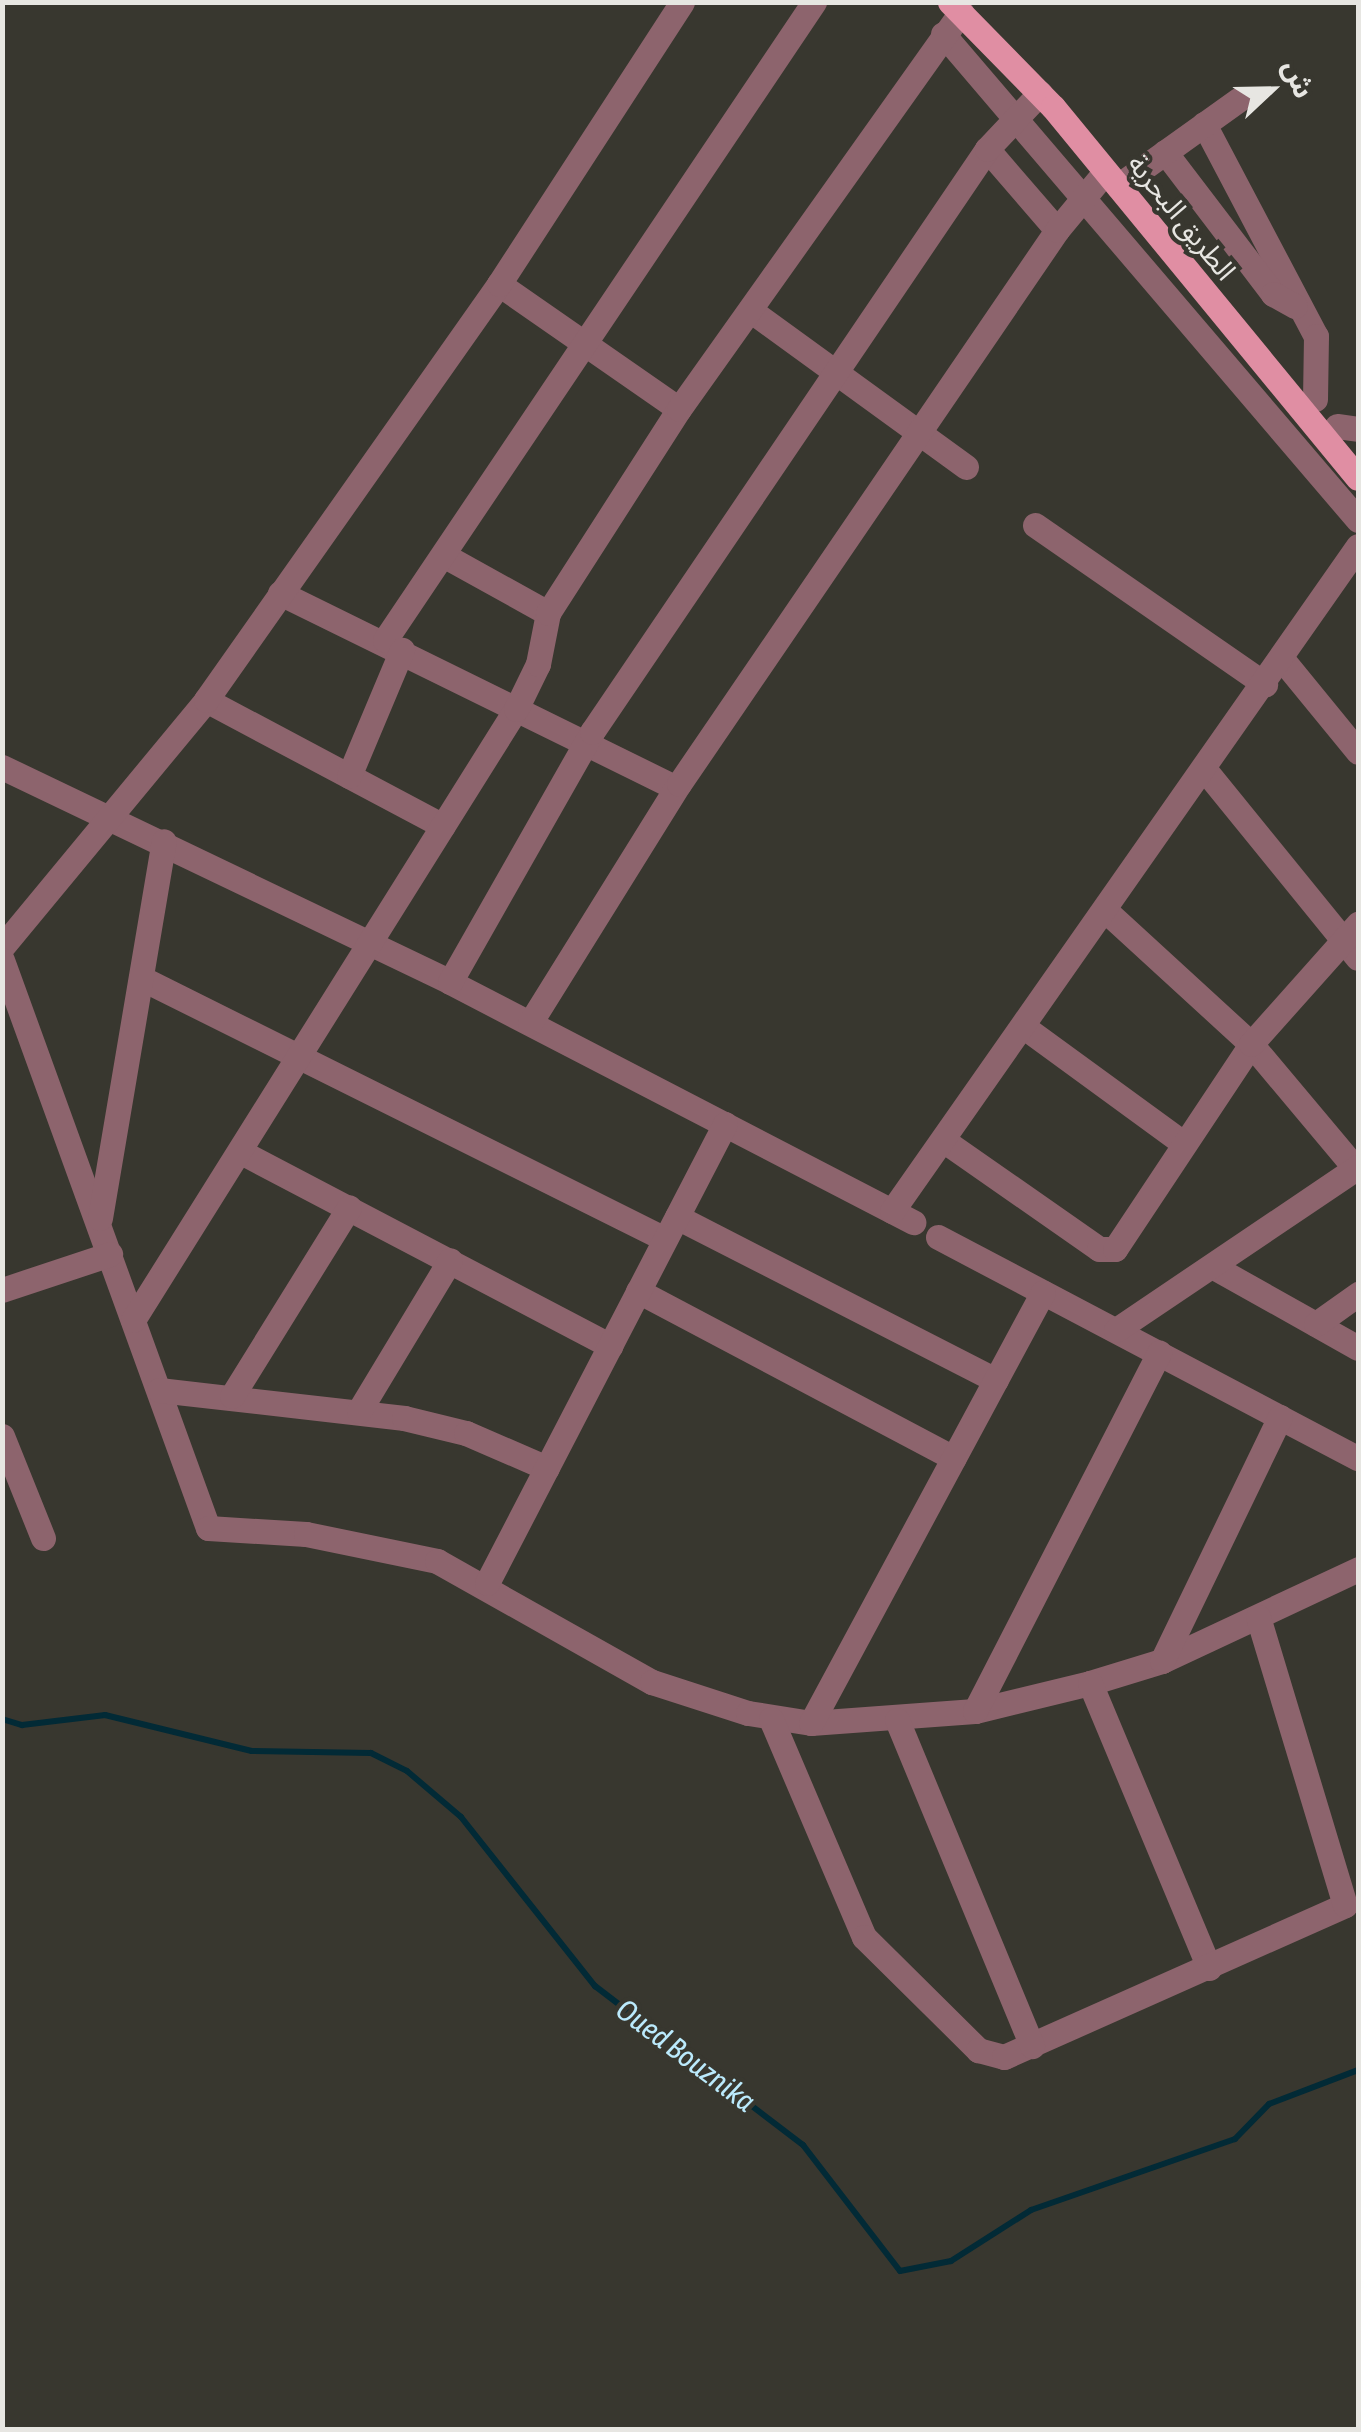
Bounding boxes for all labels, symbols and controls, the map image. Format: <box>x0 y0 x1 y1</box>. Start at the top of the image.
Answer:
north arrow <box>1221 40 1321 140</box>
text: ش <box>1277 55 1321 103</box>
street label: الطريق البحرية <box>1121 147 1243 287</box>
water label: Oued Bouznika <box>609 1991 763 2119</box>

